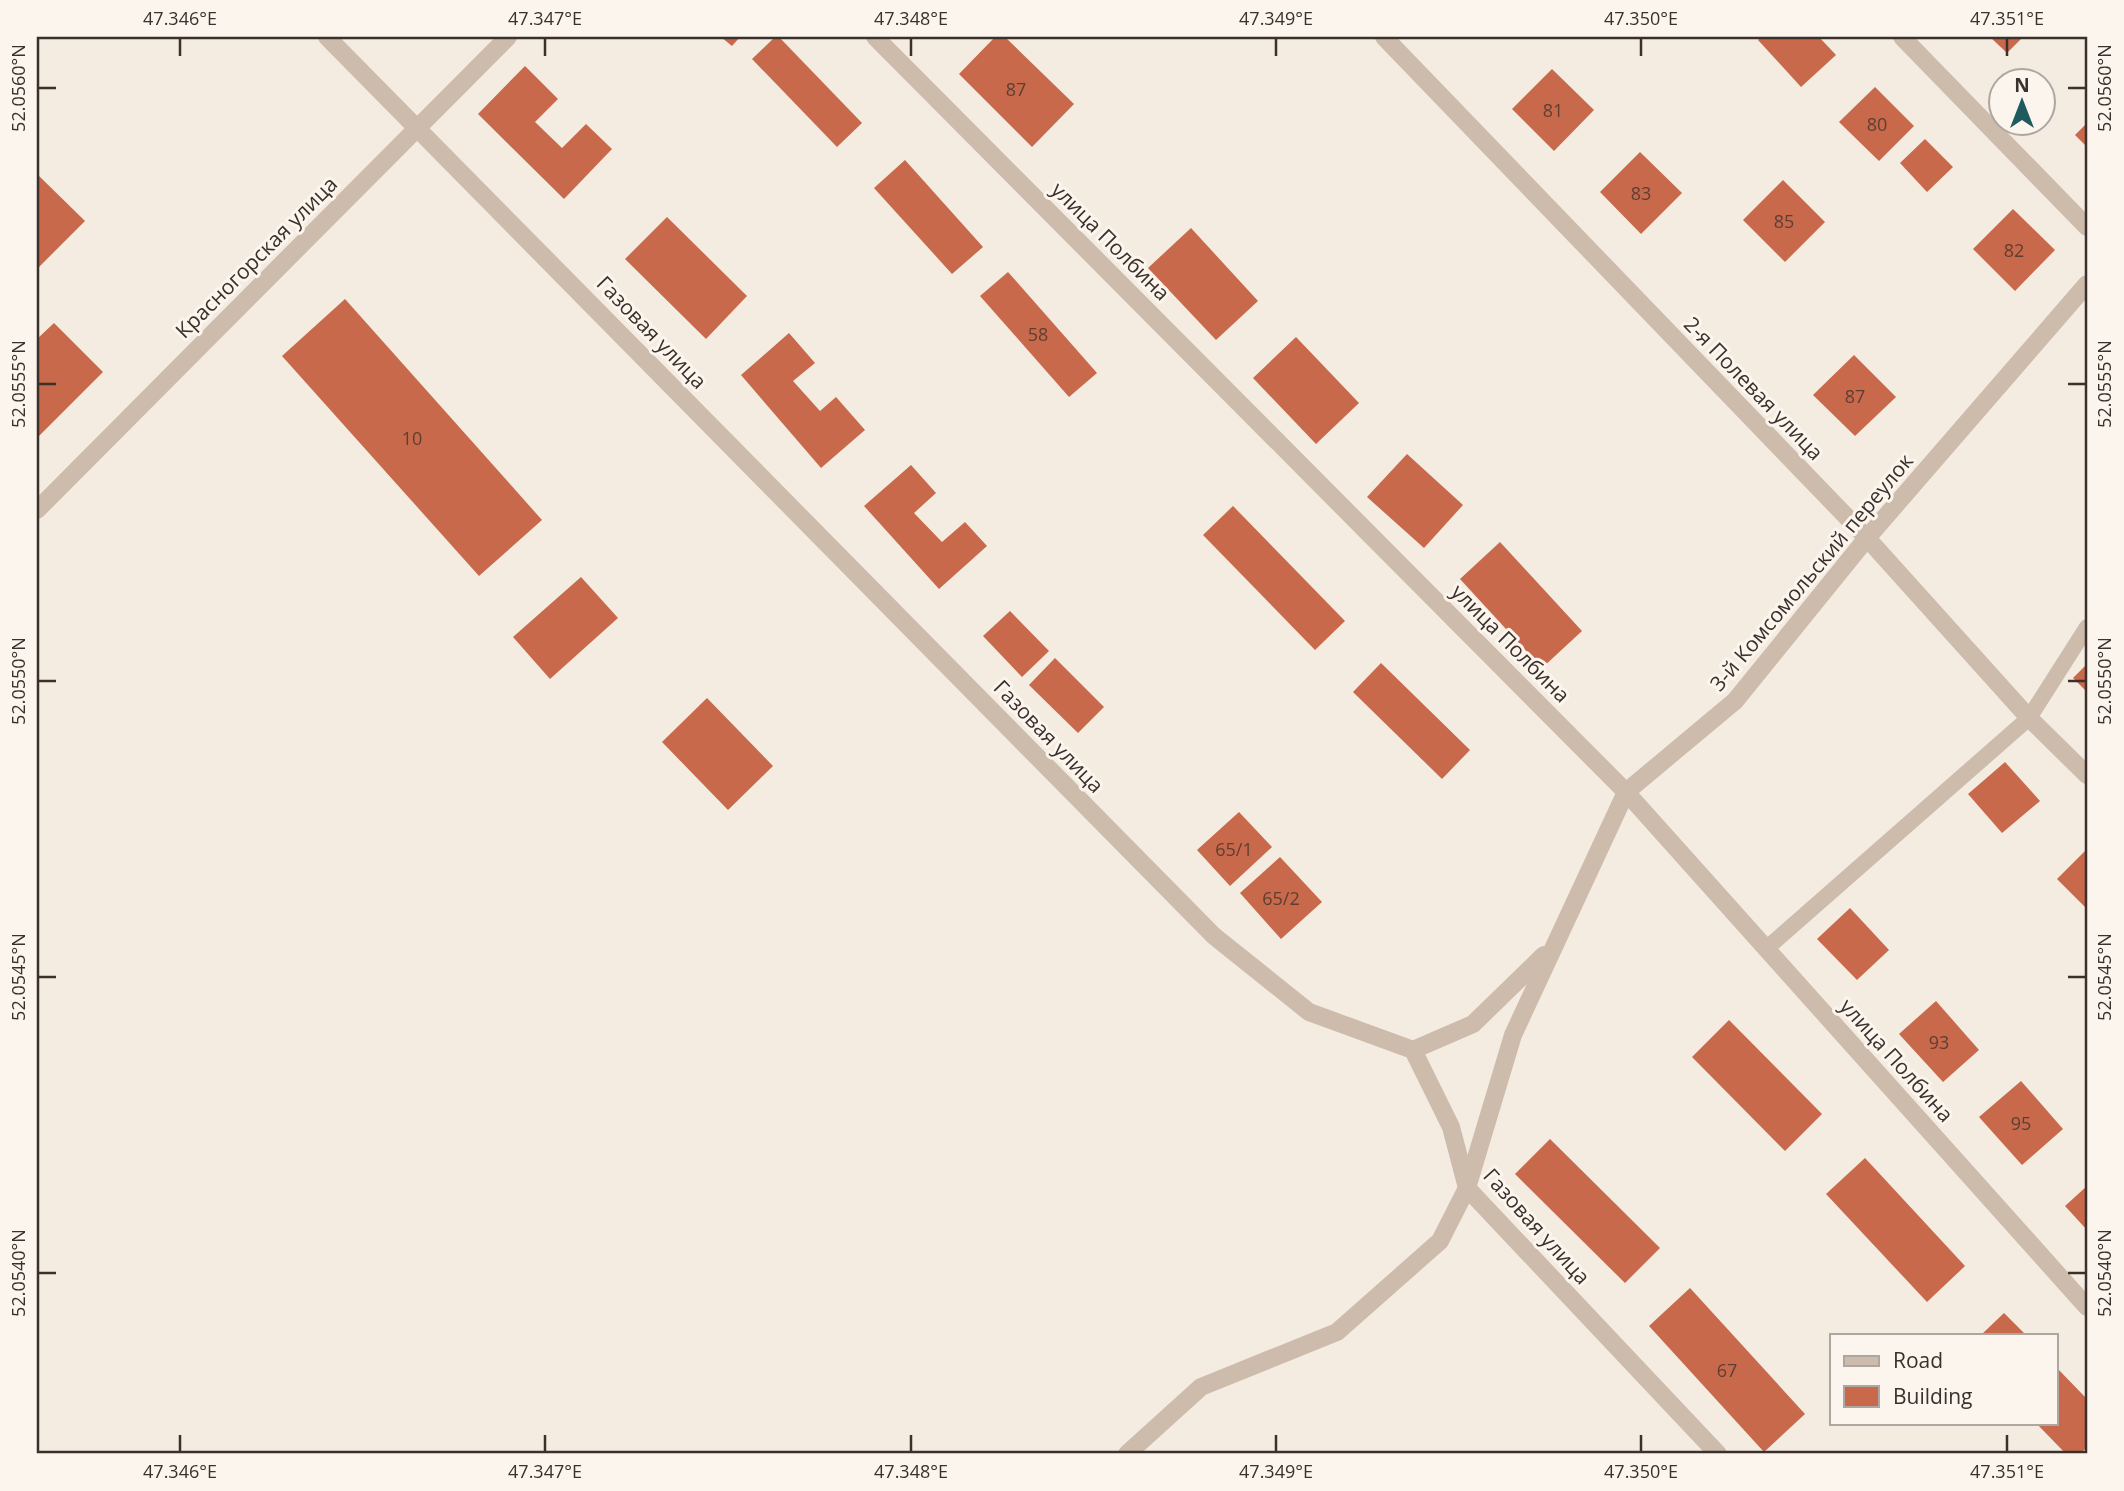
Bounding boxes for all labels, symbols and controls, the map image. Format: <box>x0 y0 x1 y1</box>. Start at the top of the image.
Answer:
text: 47.346°E <box>143 6 217 30</box>
text: 47.347°E <box>508 6 582 30</box>
text: 47.348°E <box>874 6 948 30</box>
text: 47.349°E <box>1239 6 1313 30</box>
text: 47.350°E <box>1604 6 1678 30</box>
text: 47.351°E <box>1970 6 2044 30</box>
text: 52.0560°N <box>6 44 30 132</box>
text: 52.0560°N <box>2092 44 2116 132</box>
north arrow <box>1988 66 2058 136</box>
text: N <box>2014 72 2030 98</box>
house number: 87 <box>1006 77 1026 101</box>
house number: 81 <box>1543 98 1563 122</box>
house number: 80 <box>1867 112 1887 136</box>
street label: Красногорская улица <box>169 170 343 344</box>
street label: улица Полбина <box>1046 176 1176 306</box>
house number: 83 <box>1631 181 1651 205</box>
house number: 85 <box>1774 209 1794 233</box>
house number: 82 <box>2004 238 2024 262</box>
street label: Газовая улица <box>591 269 713 395</box>
street label: 2-я Полевая улица <box>1678 310 1830 466</box>
house number: 58 <box>1028 322 1048 346</box>
text: 52.0555°N <box>6 340 30 428</box>
text: 52.0555°N <box>2092 340 2116 428</box>
house number: 87 <box>1845 384 1865 408</box>
house number: 10 <box>402 426 422 450</box>
street label: 3-й Комсомольский переулок <box>1703 447 1919 697</box>
street label: улица Полбина <box>1446 578 1576 708</box>
text: 52.0550°N <box>6 637 30 725</box>
text: 52.0550°N <box>2092 637 2116 725</box>
street label: Газовая улица <box>988 673 1110 799</box>
house number: 65/1 <box>1215 837 1253 861</box>
house number: 65/2 <box>1262 886 1300 910</box>
text: 52.0545°N <box>6 933 30 1021</box>
text: 52.0545°N <box>2092 933 2116 1021</box>
street label: улица Полбина <box>1834 992 1960 1128</box>
house number: 93 <box>1929 1030 1949 1054</box>
house number: 95 <box>2011 1111 2031 1135</box>
street label: Газовая улица <box>1477 1162 1597 1290</box>
text: 52.0540°N <box>6 1229 30 1317</box>
text: 52.0540°N <box>2092 1229 2116 1317</box>
legend <box>1830 1334 2058 1424</box>
text: Road <box>1893 1346 1943 1374</box>
house number: 67 <box>1717 1358 1737 1382</box>
text: Building <box>1893 1382 1972 1410</box>
text: 47.346°E <box>143 1459 217 1483</box>
text: 47.347°E <box>508 1459 582 1483</box>
text: 47.348°E <box>874 1459 948 1483</box>
text: 47.349°E <box>1239 1459 1313 1483</box>
text: 47.350°E <box>1604 1459 1678 1483</box>
text: 47.351°E <box>1970 1459 2044 1483</box>

